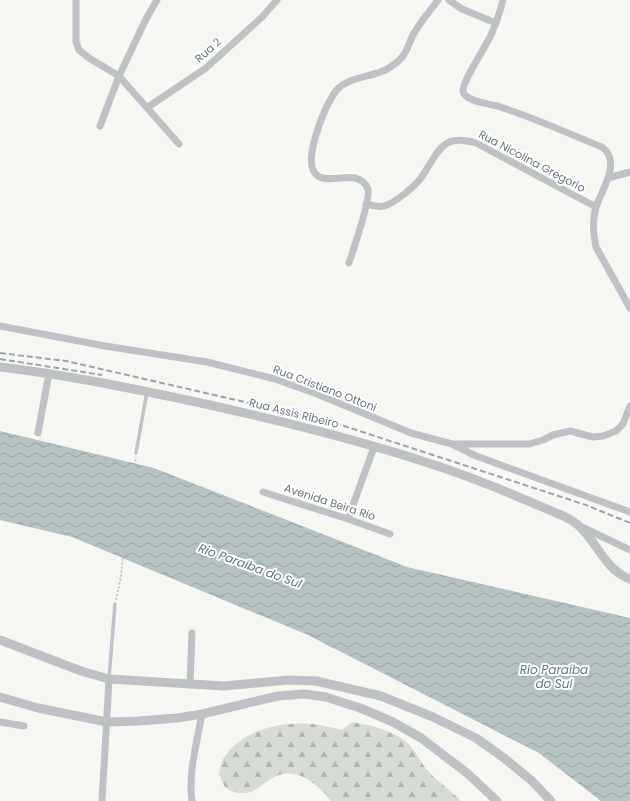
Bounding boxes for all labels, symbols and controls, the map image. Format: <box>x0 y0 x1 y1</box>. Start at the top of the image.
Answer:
street label: Rua 2 <box>191 34 225 66</box>
street label: Rua Nicolina Gregorio <box>476 126 588 196</box>
street label: Rua Cristiano Ottoni <box>271 361 379 415</box>
street label: Rua Assis Ribeiro <box>247 394 341 432</box>
street label: Avenida Beira Rio <box>282 480 378 524</box>
water label: Rio Paraíba do Sul <box>196 539 304 592</box>
water label: Rio Paraíba do Sul <box>520 661 588 692</box>

